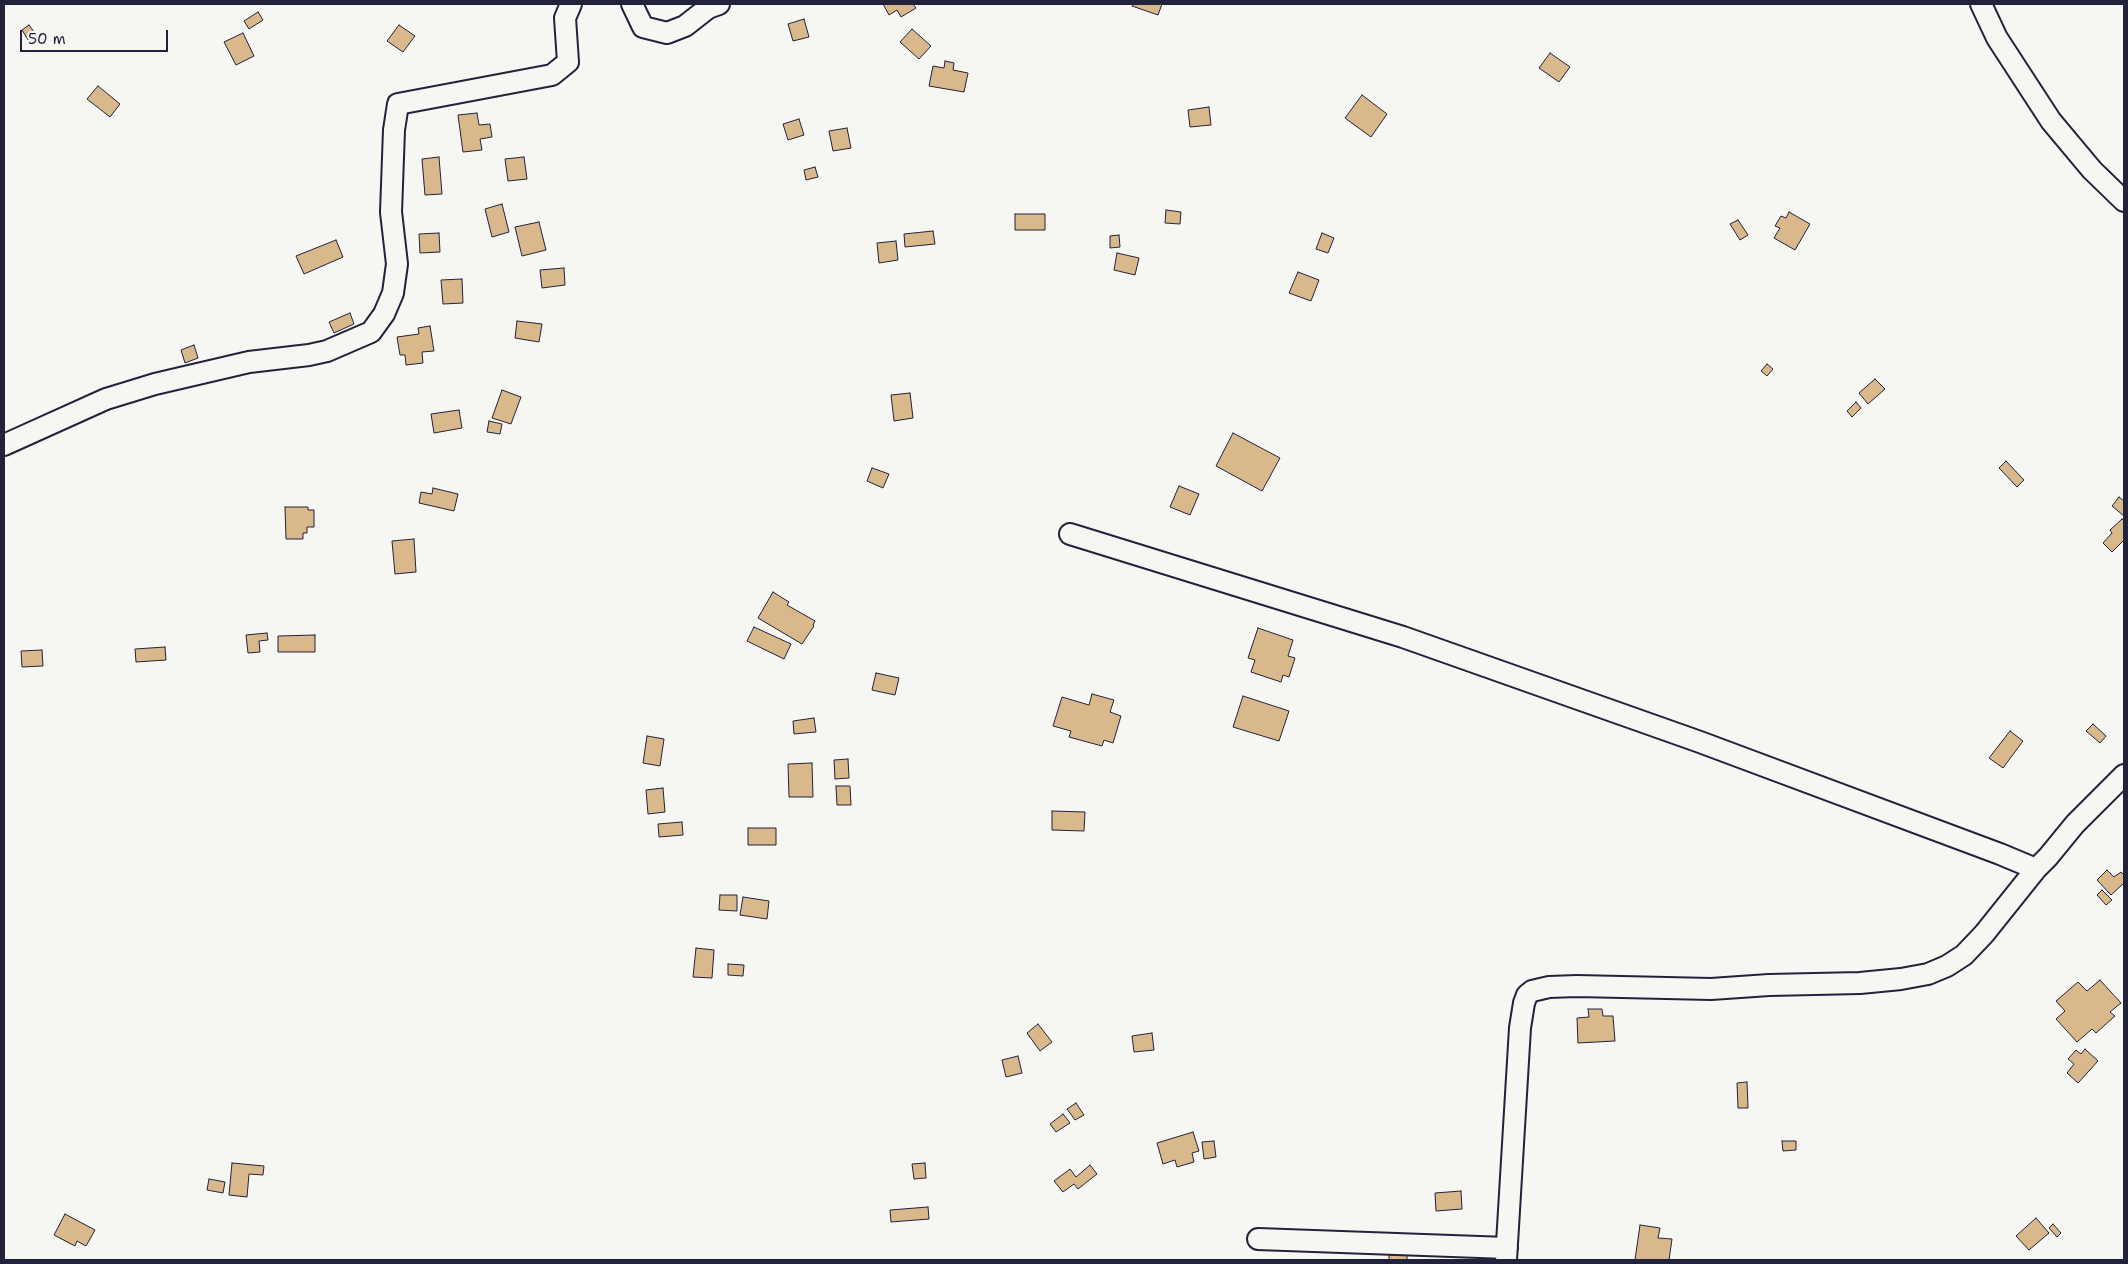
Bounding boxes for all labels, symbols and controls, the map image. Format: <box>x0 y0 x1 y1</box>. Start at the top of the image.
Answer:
scale bar <box>22 20 170 52</box>
text: 50 m <box>28 29 66 49</box>

